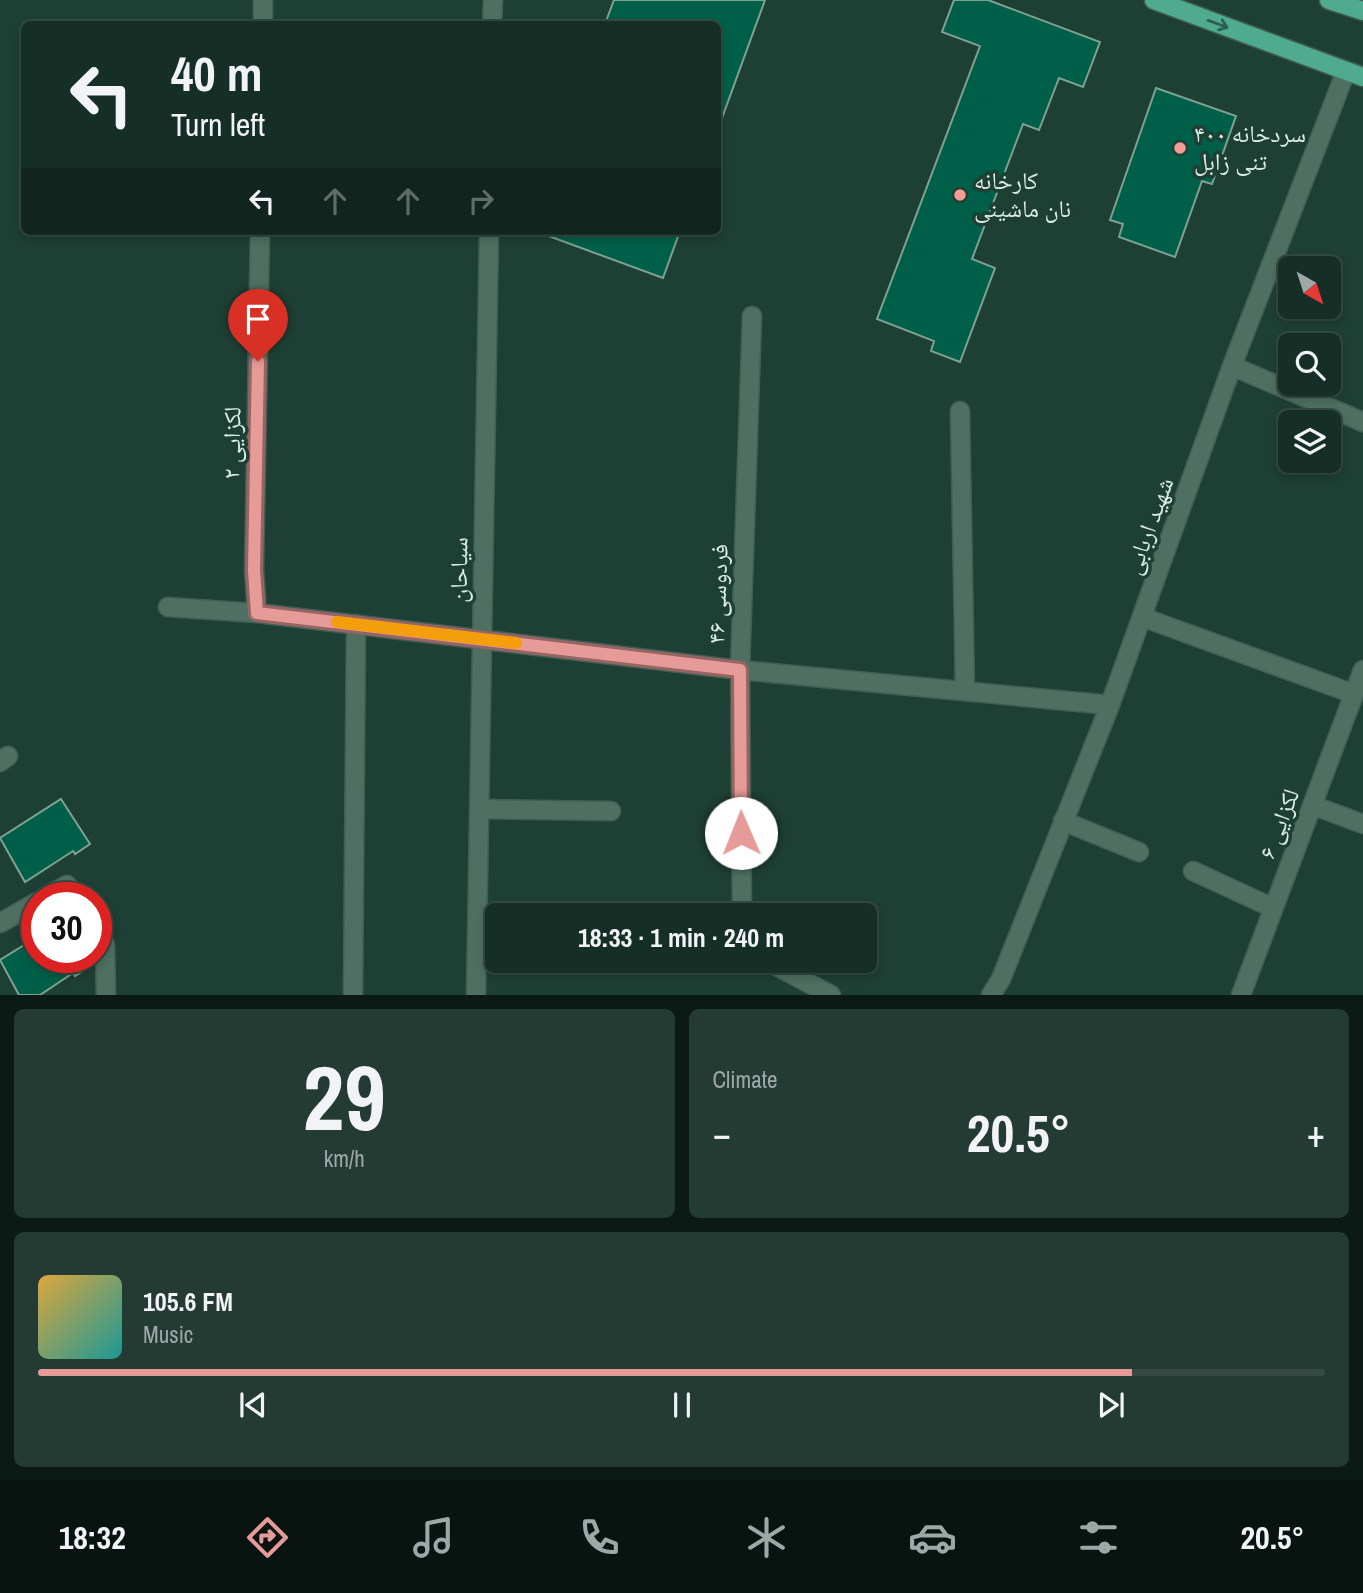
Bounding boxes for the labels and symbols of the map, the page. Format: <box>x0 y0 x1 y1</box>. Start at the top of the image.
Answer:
one-way arrow <box>1207 18 1229 31</box>
place label: سردخانه ۴۰۰ تنی زابل <box>1194 117 1306 177</box>
marker: سردخانه ۴۰۰ تنی زابل <box>1172 140 1188 156</box>
place label: کارخانه نان ماشینی <box>974 164 1071 224</box>
marker: کارخانه نان ماشینی <box>952 187 968 203</box>
north arrow <box>1278 256 1340 318</box>
pin <box>228 289 288 361</box>
street label: لکزایی ۲ <box>214 406 248 480</box>
street label: شهید اربابی <box>1116 473 1180 579</box>
street label: سیاحان <box>441 537 475 603</box>
street label: فردوسی ۴۶ <box>699 543 735 645</box>
street label: لکزایی ۶ <box>1250 784 1306 863</box>
position arrow <box>704 796 778 870</box>
speed limit sign: 30 <box>21 882 112 973</box>

